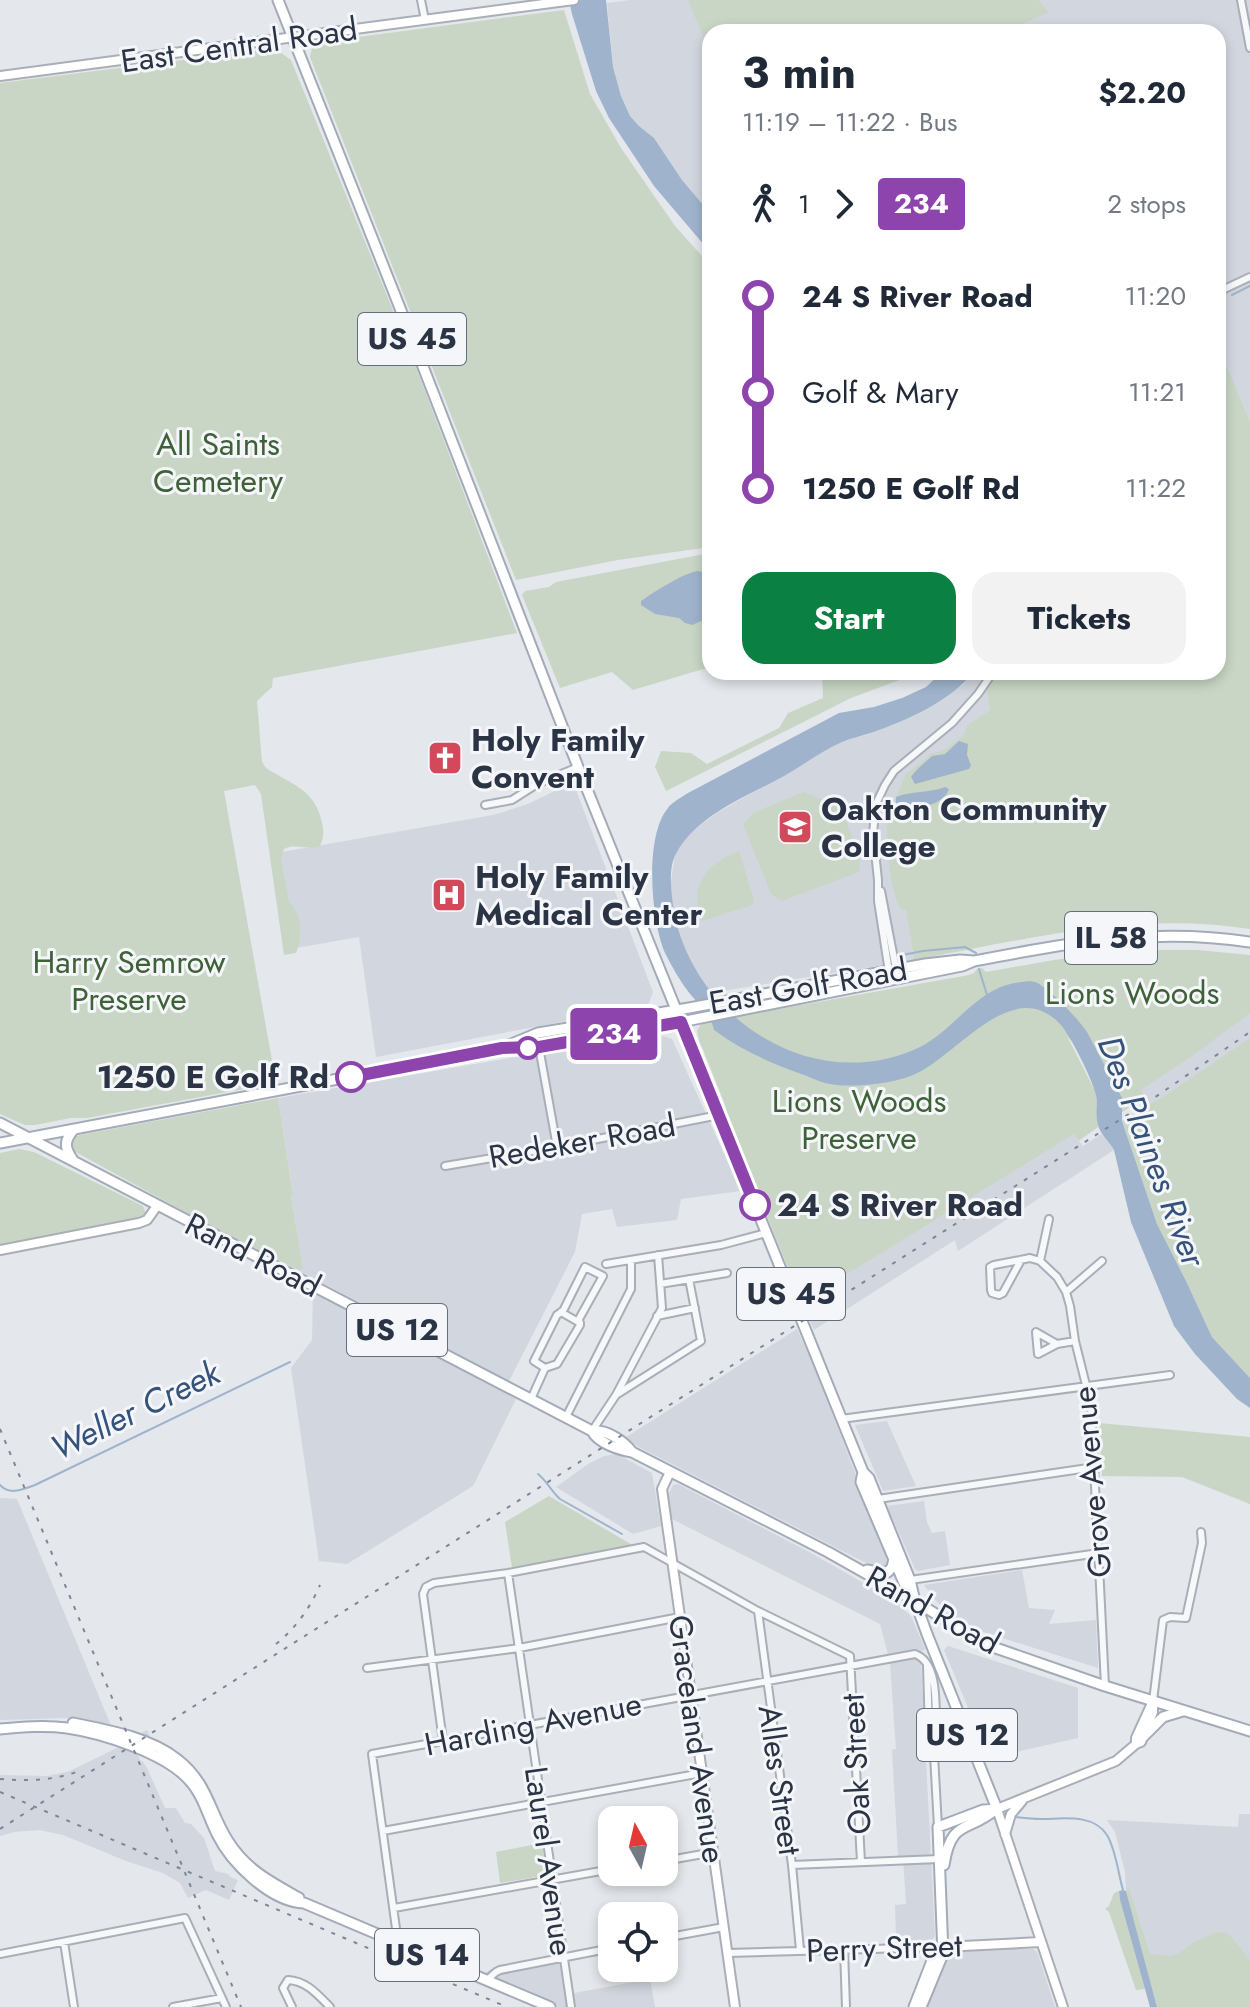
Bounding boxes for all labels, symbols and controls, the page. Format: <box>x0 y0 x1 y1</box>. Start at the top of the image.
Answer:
street label: East Central Road <box>118 6 360 84</box>
text: 3 min <box>742 41 856 105</box>
text: $2.20 <box>1098 71 1186 114</box>
text: 11:19 – 11:22 · Bus <box>742 103 958 141</box>
icon: walk <box>742 182 786 226</box>
icon: forward <box>822 182 866 226</box>
text: 234 <box>894 183 949 224</box>
text: 1 <box>798 185 810 223</box>
text: 2 stops <box>1107 185 1186 223</box>
text: 24 S River Road <box>802 275 1033 318</box>
text: 11:20 <box>1124 277 1186 315</box>
road number: US 45 <box>358 313 466 365</box>
text: Golf & Mary <box>802 371 958 414</box>
text: 11:21 <box>1128 373 1186 411</box>
park label: All Saints Cemetery <box>153 421 284 504</box>
text: 1250 E Golf Rd <box>802 467 1020 510</box>
text: 11:22 <box>1125 469 1186 507</box>
button: Start <box>742 572 956 664</box>
button: Tickets <box>972 572 1186 664</box>
place label: Holy Family Convent <box>471 717 645 800</box>
church icon: Holy Family Convent <box>426 739 464 777</box>
place label: Oakton Community College <box>821 786 1107 869</box>
school or university icon: Oakton Community College <box>776 808 814 846</box>
place label: Holy Family Medical Center <box>475 854 703 937</box>
hospital icon: Holy Family Medical Center <box>430 876 468 914</box>
road number: IL 58 <box>1065 912 1157 964</box>
park label: Harry Semrow Preserve <box>32 939 226 1022</box>
street label: East Golf Road <box>705 946 911 1026</box>
park label: Lions Woods <box>1045 970 1219 1016</box>
line badge: 234 <box>568 1008 660 1060</box>
text: 234 <box>586 1013 642 1054</box>
water label: Des Plaines River <box>1085 1029 1219 1275</box>
unlabelled marker <box>517 1037 539 1059</box>
place label: 1250 E Golf Rd <box>97 1054 329 1100</box>
marker: 1250 E Golf Rd <box>336 1062 366 1092</box>
park label: Lions Woods Preserve <box>772 1078 946 1161</box>
street label: Redeker Road <box>485 1102 679 1180</box>
place label: 24 S River Road <box>777 1182 1023 1228</box>
marker: 24 S River Road <box>740 1190 770 1220</box>
street label: Rand Road <box>177 1201 329 1309</box>
road number: US 45 <box>737 1268 845 1320</box>
road number: US 12 <box>347 1304 447 1356</box>
water label: Weller Creek <box>42 1348 229 1472</box>
street label: Grove Avenue <box>1061 1385 1123 1579</box>
street label: Rand Road <box>858 1554 1008 1666</box>
street label: Graceland Avenue <box>657 1612 737 1866</box>
street label: Harding Avenue <box>421 1680 645 1768</box>
street label: Oak Street <box>829 1692 883 1835</box>
street label: Alles Street <box>747 1702 813 1858</box>
road number: US 12 <box>917 1709 1017 1761</box>
street label: Laurel Avenue <box>513 1764 585 1958</box>
north arrow <box>598 1806 678 1886</box>
map controls <box>598 1806 678 1982</box>
button: locate <box>598 1902 678 1982</box>
street label: Perry Street <box>805 1922 963 1974</box>
road number: US 14 <box>375 1929 479 1981</box>

